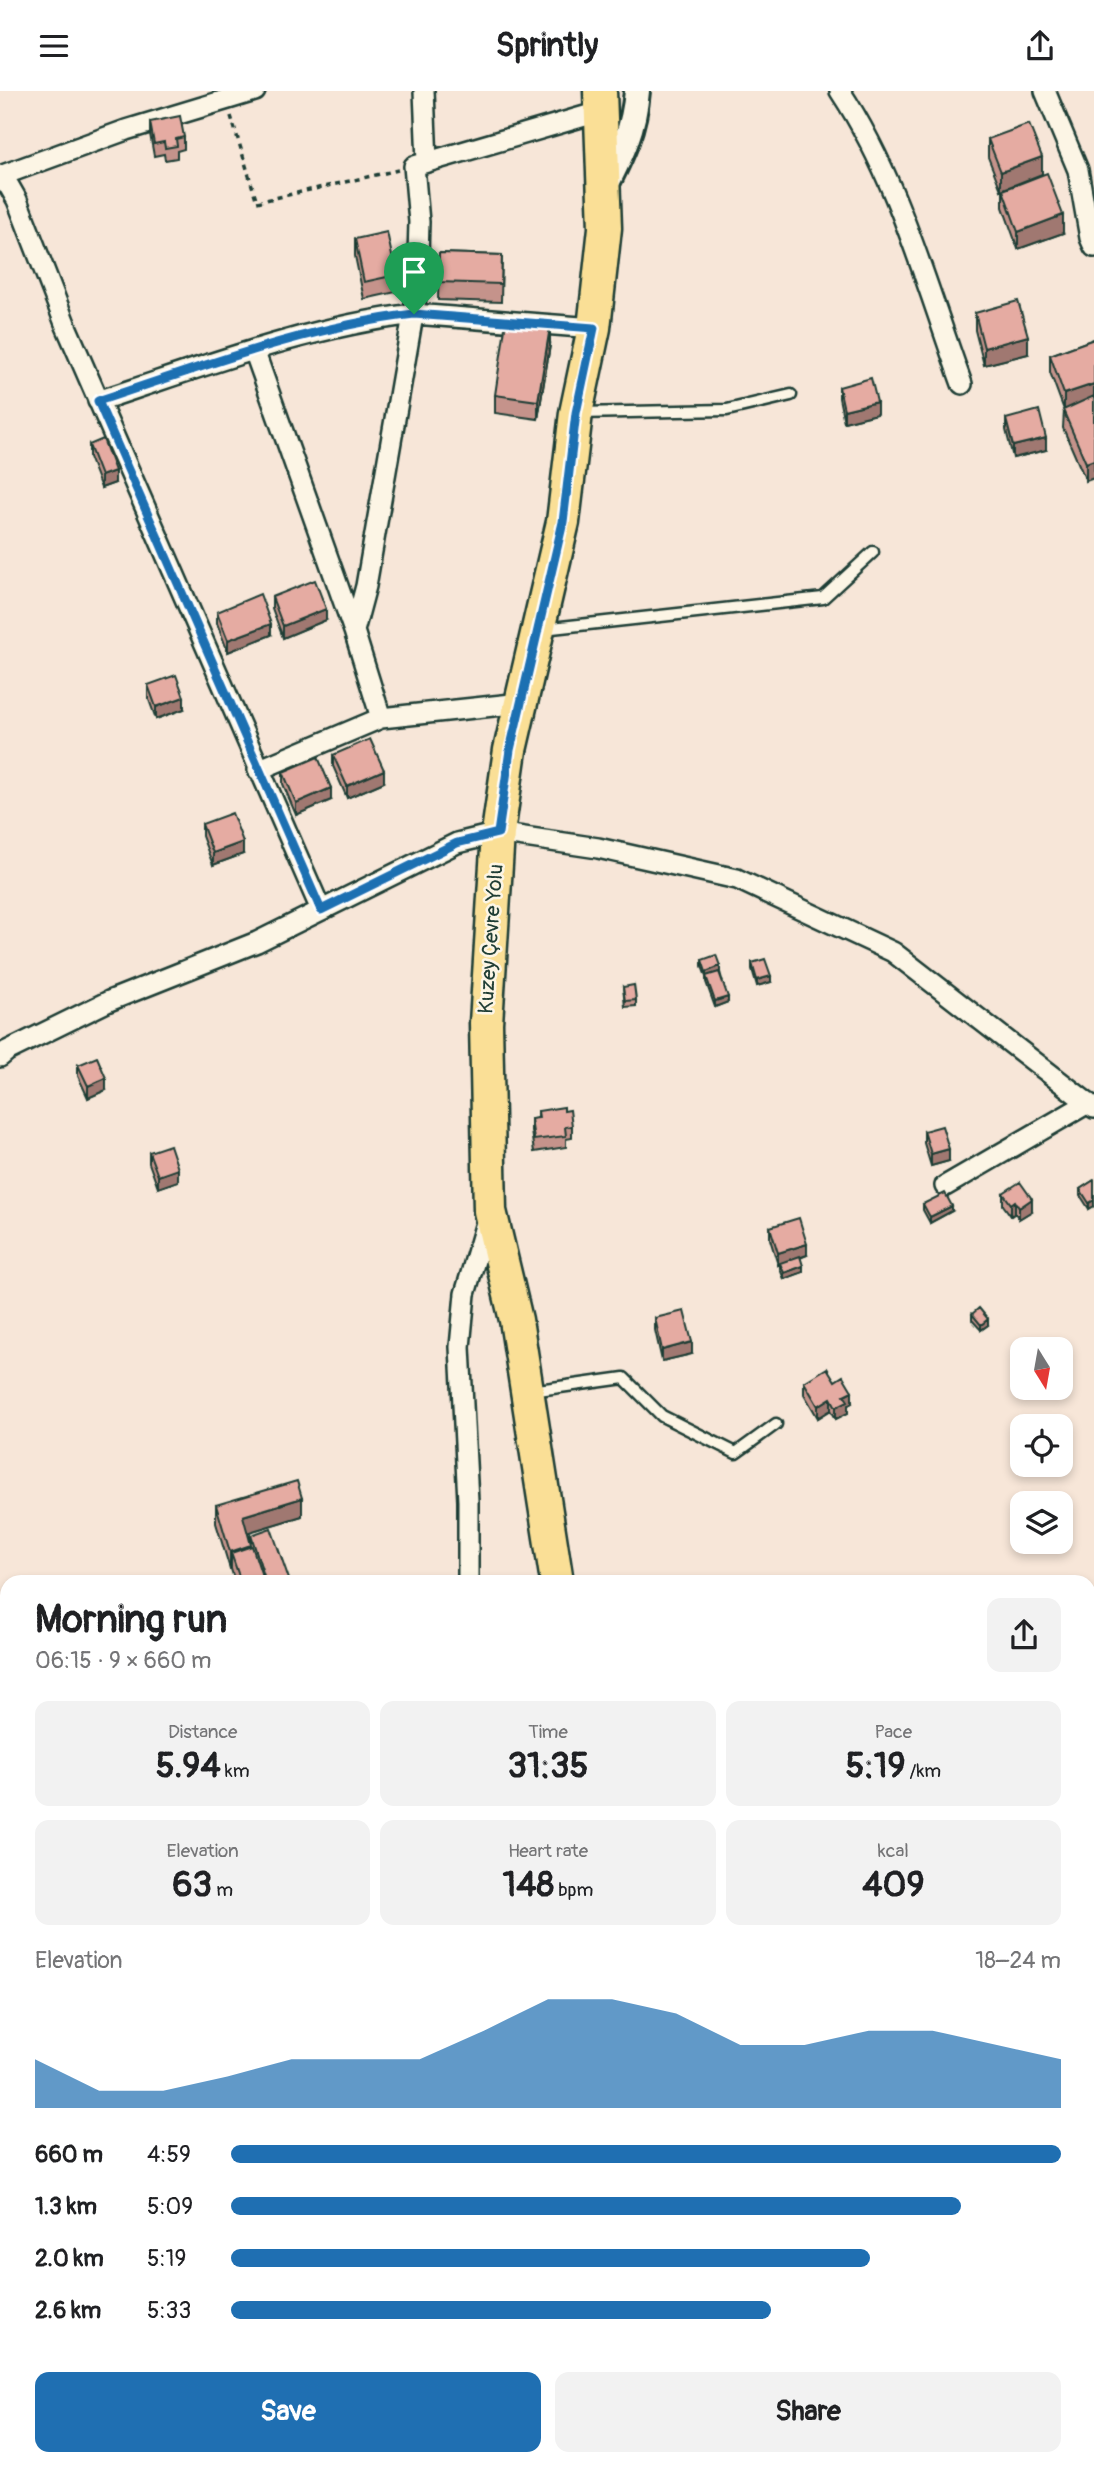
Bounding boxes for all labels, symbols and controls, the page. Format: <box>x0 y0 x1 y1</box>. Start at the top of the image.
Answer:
text: Sprintly <box>496 26 598 66</box>
icon: menu <box>35 27 73 65</box>
icon: share <box>1021 27 1059 65</box>
pin <box>384 242 444 314</box>
icon: arrive <box>395 253 433 291</box>
street label: Kuzey Çevre Yolu <box>472 863 510 1015</box>
north arrow <box>1010 1337 1073 1400</box>
map controls <box>1010 1337 1073 1554</box>
button: locate <box>1010 1414 1073 1477</box>
button: layers <box>1010 1491 1073 1554</box>
text: Morning run <box>35 1596 227 1644</box>
button: share <box>987 1598 1061 1672</box>
text: 06:15 · 9 × 660 m <box>35 1646 211 1675</box>
text: Distance <box>168 1720 237 1744</box>
text: Time <box>528 1720 568 1744</box>
text: Pace <box>875 1720 912 1744</box>
text: 5.94 <box>156 1744 221 1788</box>
text: 31:35 <box>507 1744 589 1788</box>
text: 5:19 <box>845 1744 905 1788</box>
text: km <box>221 1759 250 1783</box>
text: /km <box>905 1759 941 1783</box>
text: Elevation <box>166 1839 239 1863</box>
text: Heart rate <box>508 1839 588 1863</box>
text: kcal <box>878 1839 909 1863</box>
text: 63 <box>172 1863 212 1907</box>
text: 148 <box>503 1863 554 1907</box>
text: 409 <box>862 1863 924 1907</box>
text: m <box>212 1878 233 1902</box>
text: bpm <box>554 1878 593 1902</box>
text: Elevation <box>35 1946 123 1975</box>
text: 18–24 m <box>975 1946 1061 1975</box>
text: 660 m <box>35 2140 103 2169</box>
text: 4:59 <box>147 2140 191 2169</box>
text: 1.3 km <box>35 2192 97 2221</box>
text: 5:09 <box>147 2192 193 2221</box>
text: 2.0 km <box>35 2244 104 2273</box>
text: 5:19 <box>147 2244 186 2273</box>
text: 2.6 km <box>35 2296 101 2325</box>
text: 5:33 <box>147 2296 191 2325</box>
button: Save <box>35 2372 541 2452</box>
button: Share <box>555 2372 1061 2452</box>

